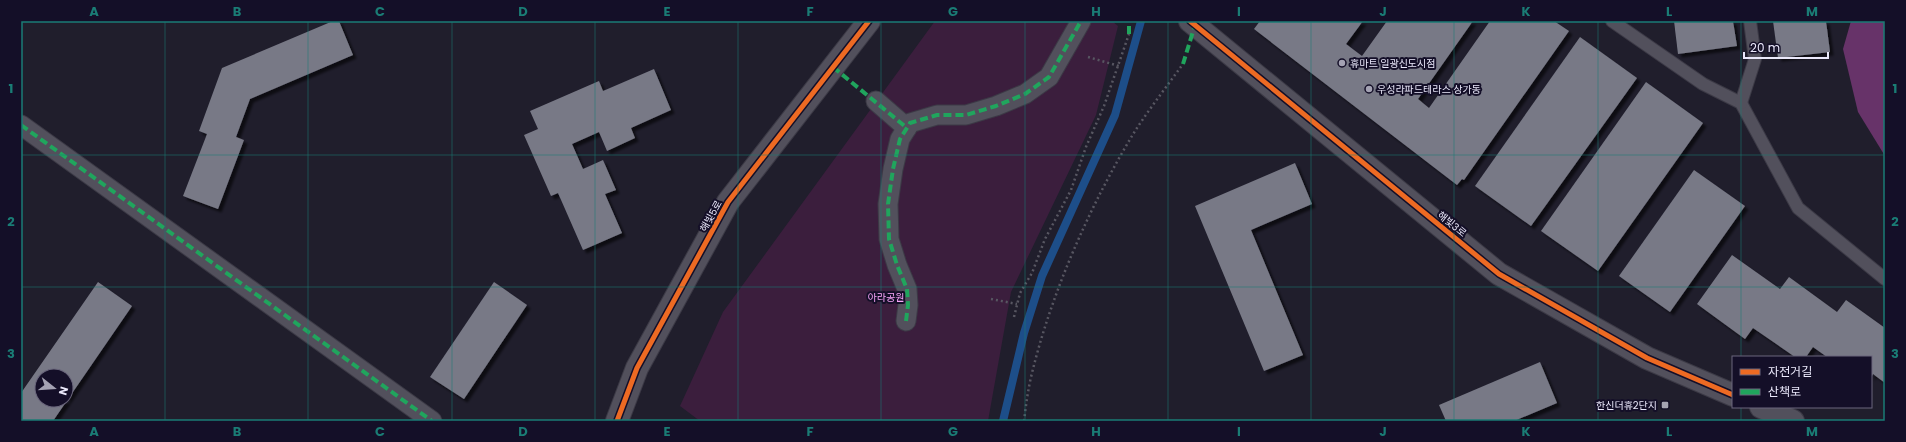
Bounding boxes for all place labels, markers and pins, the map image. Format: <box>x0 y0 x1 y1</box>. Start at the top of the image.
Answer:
place label: 휴마트 일광신도시점 <box>1350 56 1435 71</box>
marker: 휴마트 일광신도시점 <box>1337 58 1347 68</box>
place label: 우성라파드테라스 상가동 <box>1377 82 1481 97</box>
marker: 우성라파드테라스 상가동 <box>1364 84 1374 94</box>
place label: 한신더휴2단지 <box>1596 398 1657 413</box>
marker: 한신더휴2단지 <box>1660 400 1670 410</box>

